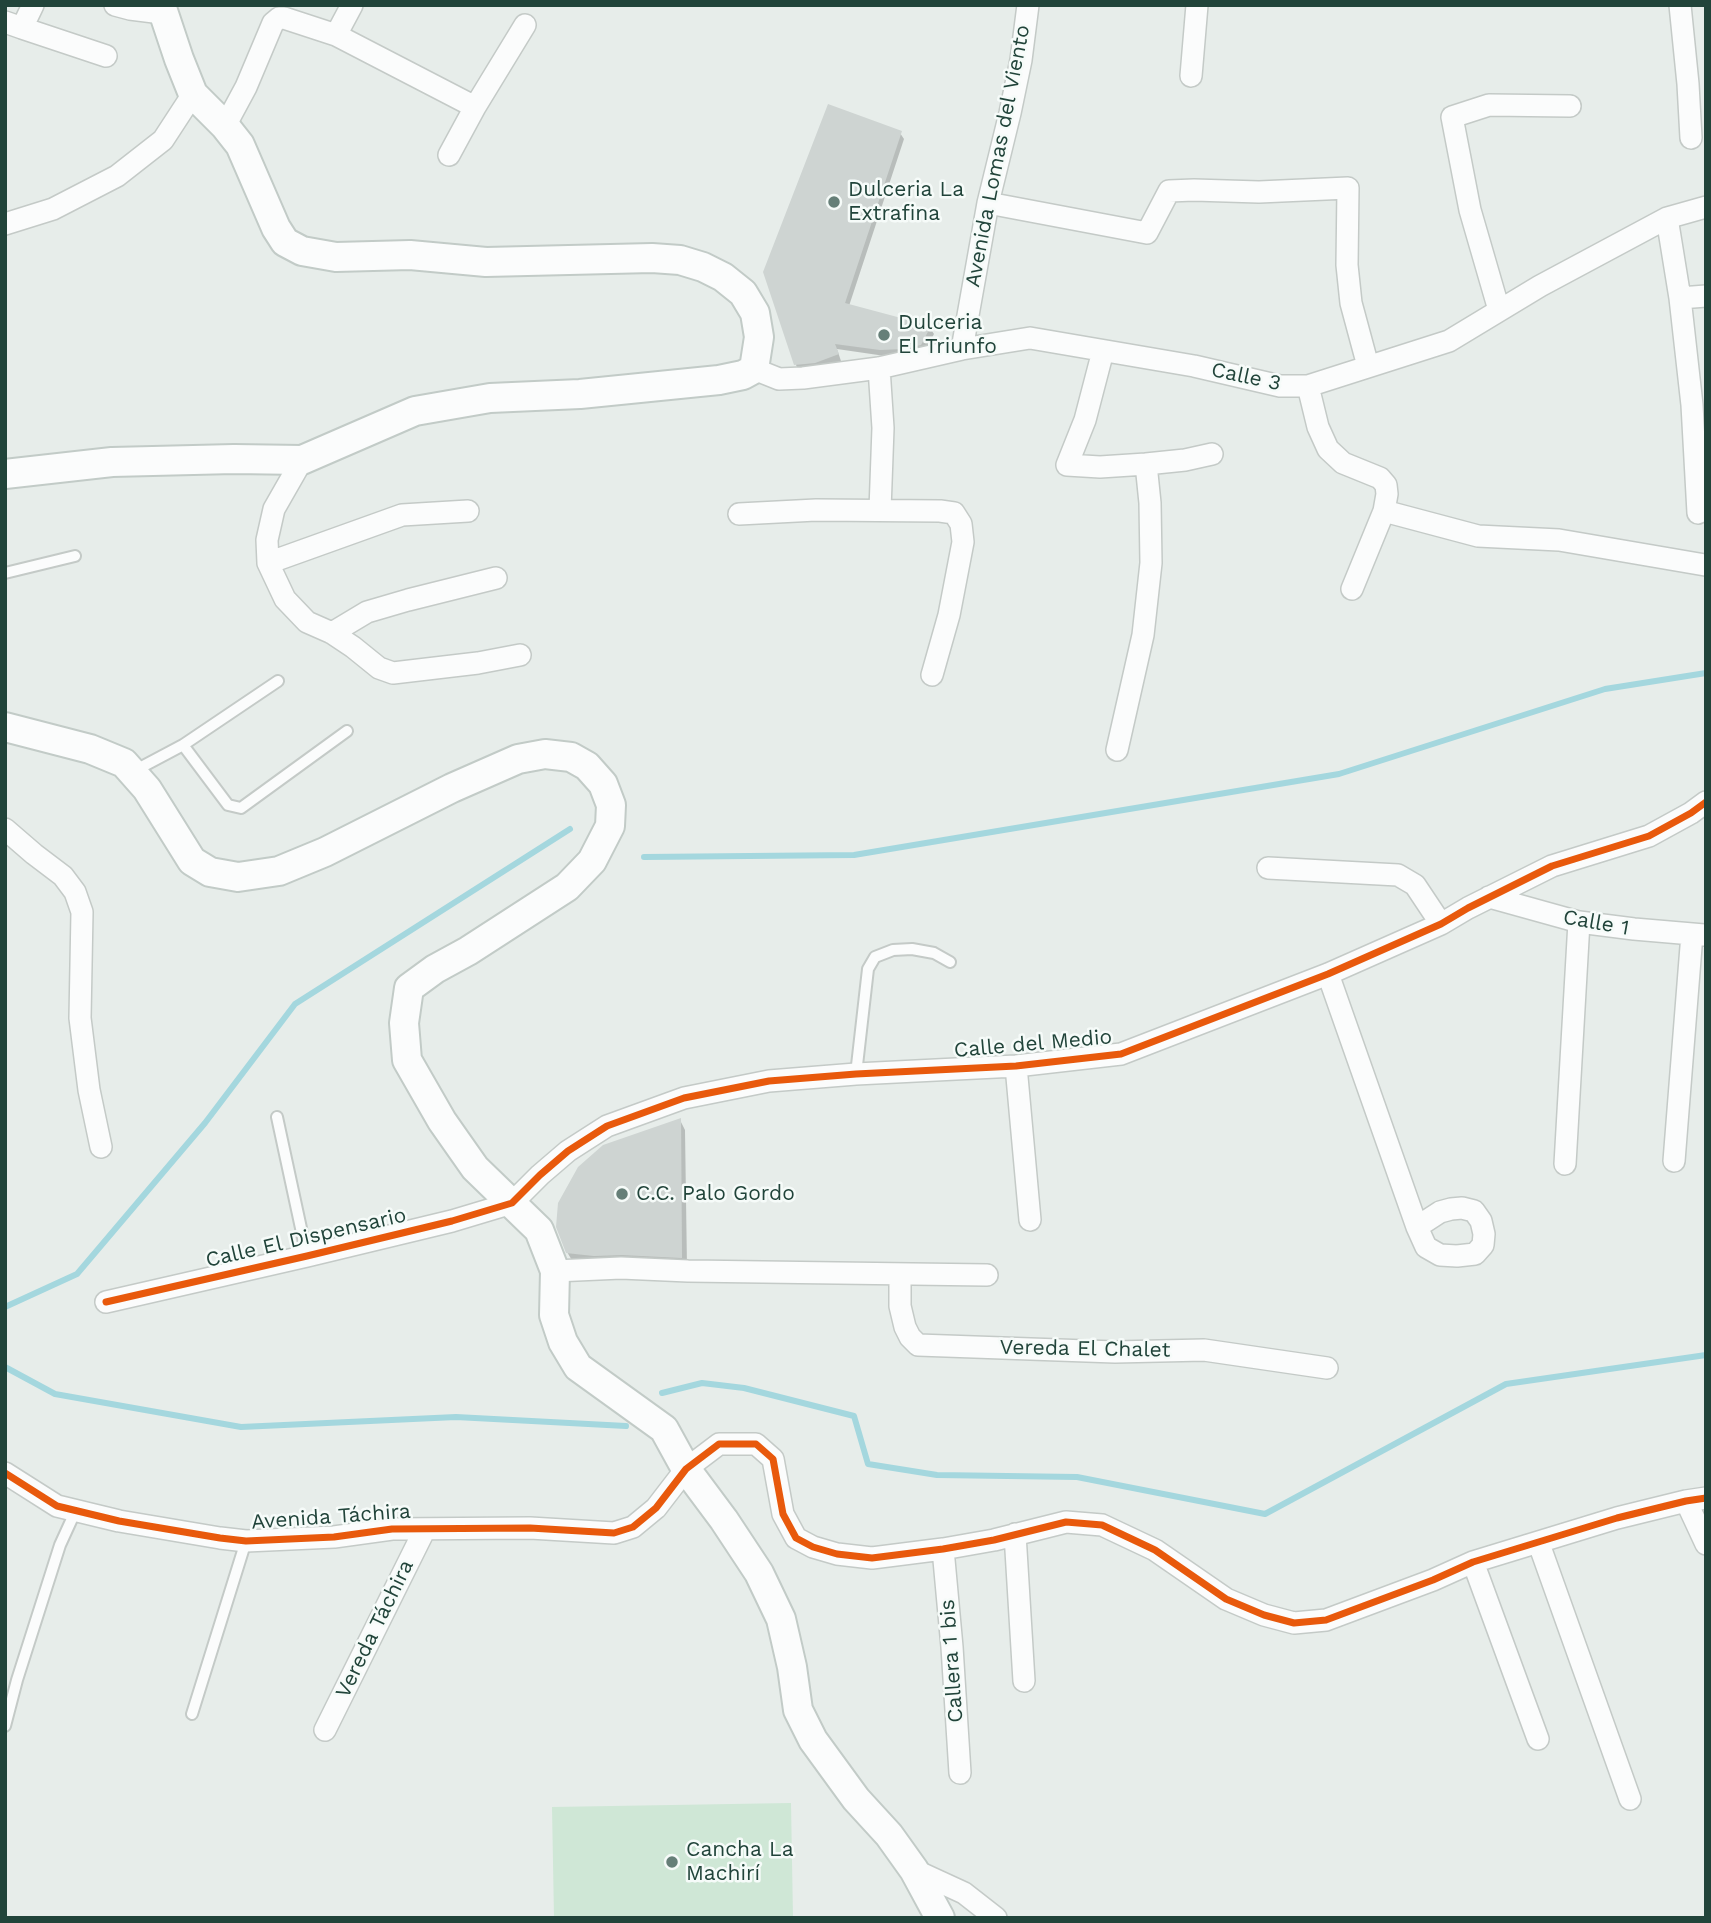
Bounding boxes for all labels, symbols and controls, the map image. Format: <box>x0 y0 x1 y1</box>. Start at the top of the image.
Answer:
street label: Avenida Lomas del Viento <box>960 23 1036 289</box>
place label: Dulceria La Extrafina <box>848 177 964 227</box>
marker: Dulceria La Extrafina <box>826 194 842 210</box>
place label: Dulceria El Triunfo <box>898 310 997 360</box>
marker: Dulceria El Triunfo <box>876 327 892 343</box>
street label: Calle 3 <box>1209 357 1283 397</box>
street label: Calle 1 <box>1561 905 1631 941</box>
street label: Calle del Medio <box>953 1025 1113 1063</box>
place label: C.C. Palo Gordo <box>636 1181 795 1207</box>
marker: C.C. Palo Gordo <box>614 1186 630 1202</box>
street label: Calle El Dispensario <box>203 1203 409 1273</box>
street label: Vereda El Chalet <box>999 1335 1171 1363</box>
street label: Avenida Táchira <box>250 1499 412 1535</box>
street label: Vereda Táchira <box>331 1556 419 1702</box>
street label: Callera 1 bis <box>935 1598 969 1724</box>
place label: Cancha La Machirí <box>686 1837 794 1887</box>
marker: Cancha La Machirí <box>664 1854 680 1870</box>

